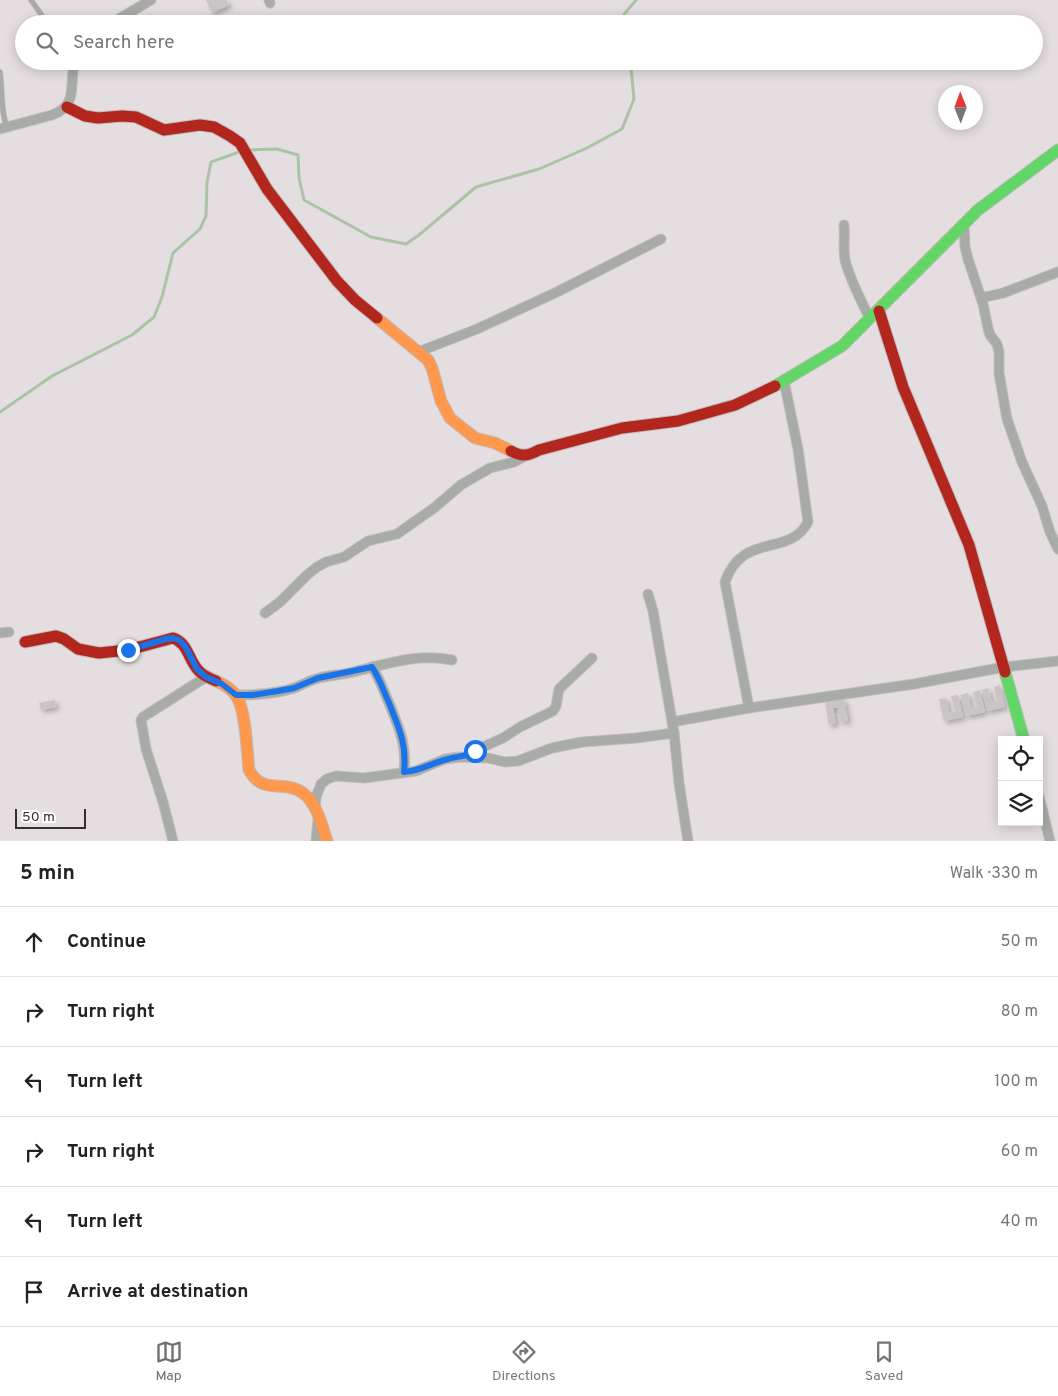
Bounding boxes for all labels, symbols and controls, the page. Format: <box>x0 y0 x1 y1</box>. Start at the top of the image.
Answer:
search box <box>15 15 1043 70</box>
icon: search <box>33 29 61 57</box>
text: Search here <box>73 31 175 55</box>
north arrow <box>938 85 983 130</box>
route end <box>117 639 140 662</box>
map controls <box>998 736 1043 826</box>
button: locate <box>998 736 1043 781</box>
route start <box>464 740 487 763</box>
button: layers <box>998 781 1043 826</box>
scale bar <box>15 806 86 829</box>
text: 50 m <box>22 809 55 826</box>
text: 5 min <box>20 860 75 887</box>
text: Walk · 330 m <box>950 864 1038 884</box>
icon: ahead <box>20 928 48 956</box>
text: Continue <box>67 930 146 954</box>
text: 50 m <box>1001 932 1038 952</box>
icon: right <box>20 998 48 1026</box>
text: Turn right <box>67 1000 155 1024</box>
text: 80 m <box>1001 1002 1038 1022</box>
icon: left <box>20 1068 48 1096</box>
text: Turn left <box>67 1070 143 1094</box>
text: 100 m <box>994 1072 1038 1092</box>
icon: right <box>20 1138 48 1166</box>
text: Turn right <box>67 1140 155 1164</box>
text: 60 m <box>1001 1142 1038 1162</box>
icon: left <box>20 1208 48 1236</box>
text: Turn left <box>67 1210 143 1234</box>
text: 40 m <box>1000 1212 1038 1232</box>
icon: arrive <box>20 1278 48 1306</box>
text: Arrive at destination <box>67 1280 248 1304</box>
tab: Map <box>155 1338 183 1385</box>
tab: Directions <box>492 1338 556 1385</box>
tab: Saved <box>865 1338 903 1385</box>

